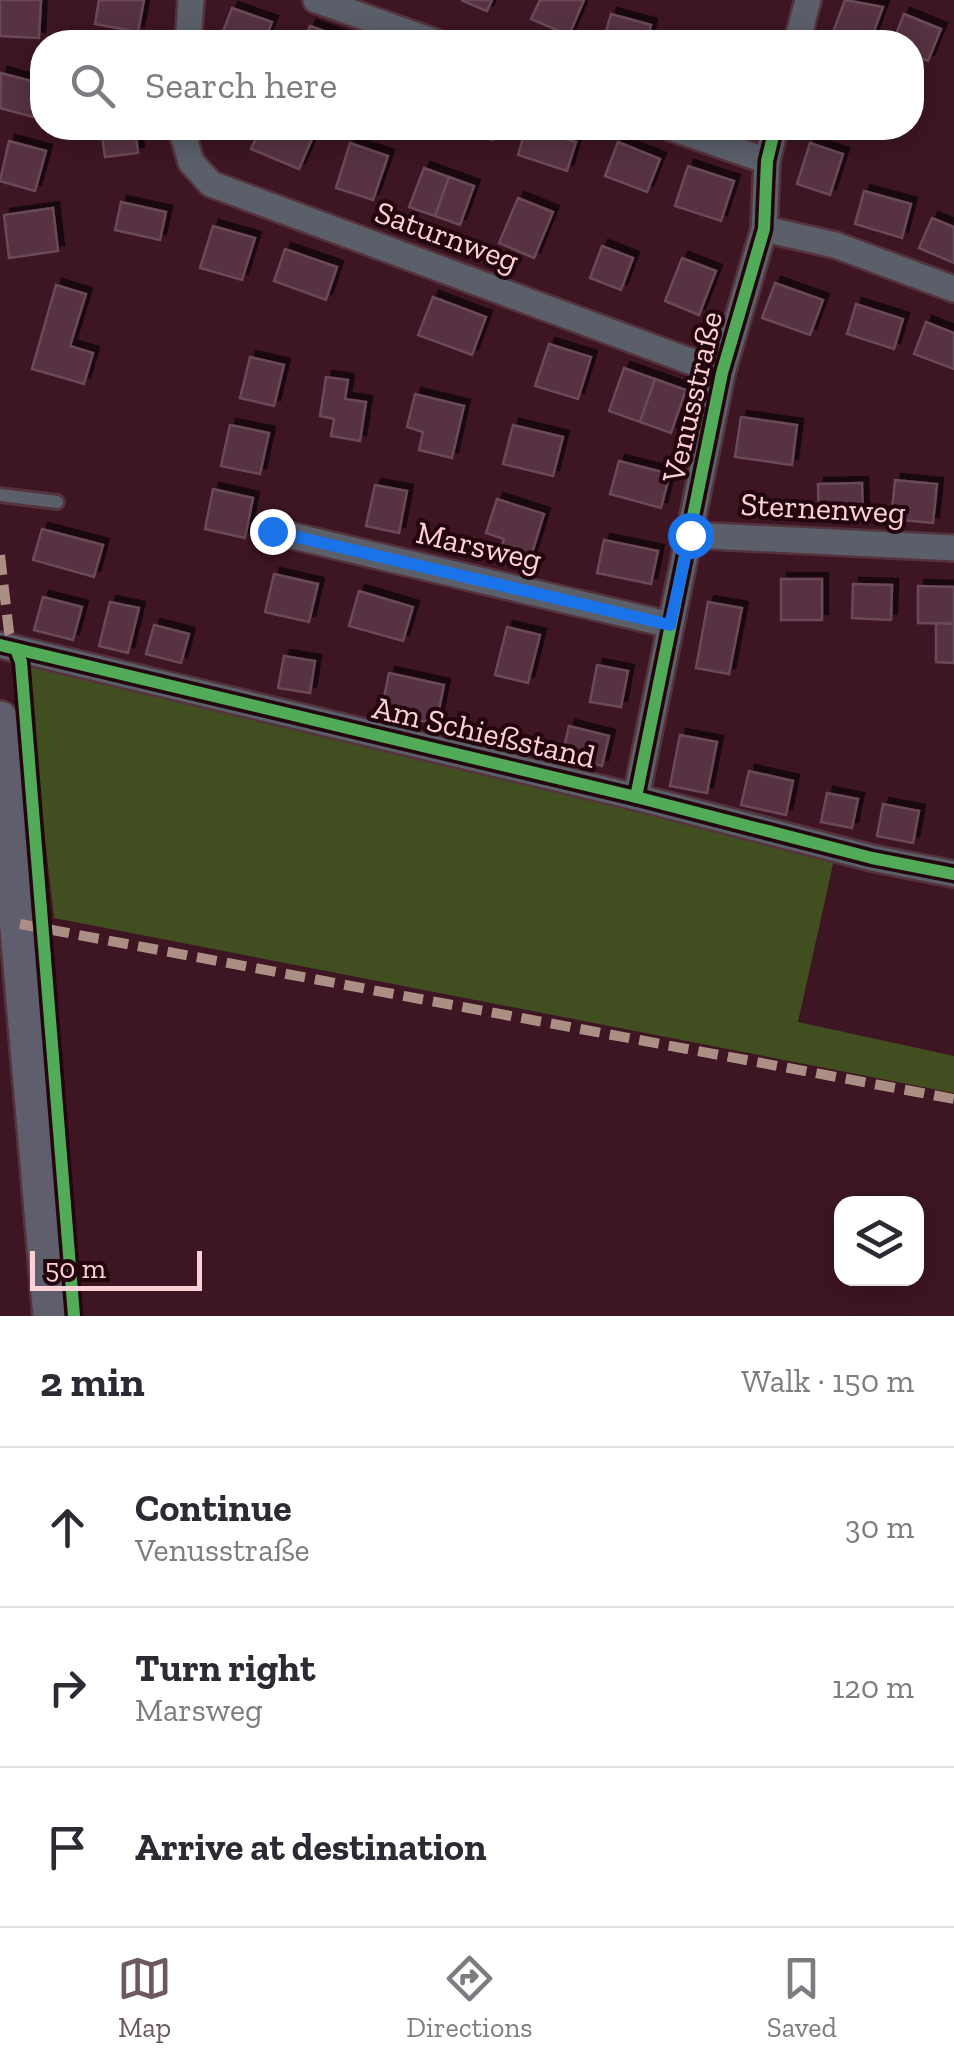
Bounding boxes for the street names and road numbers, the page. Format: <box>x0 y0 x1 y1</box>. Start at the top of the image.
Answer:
street label: Saturnweg <box>370 192 524 280</box>
street label: Venusstraße <box>654 308 730 487</box>
street label: Sternenweg <box>739 485 907 531</box>
street label: Marsweg <box>413 513 545 579</box>
street label: Am Schießstand <box>369 688 600 776</box>

